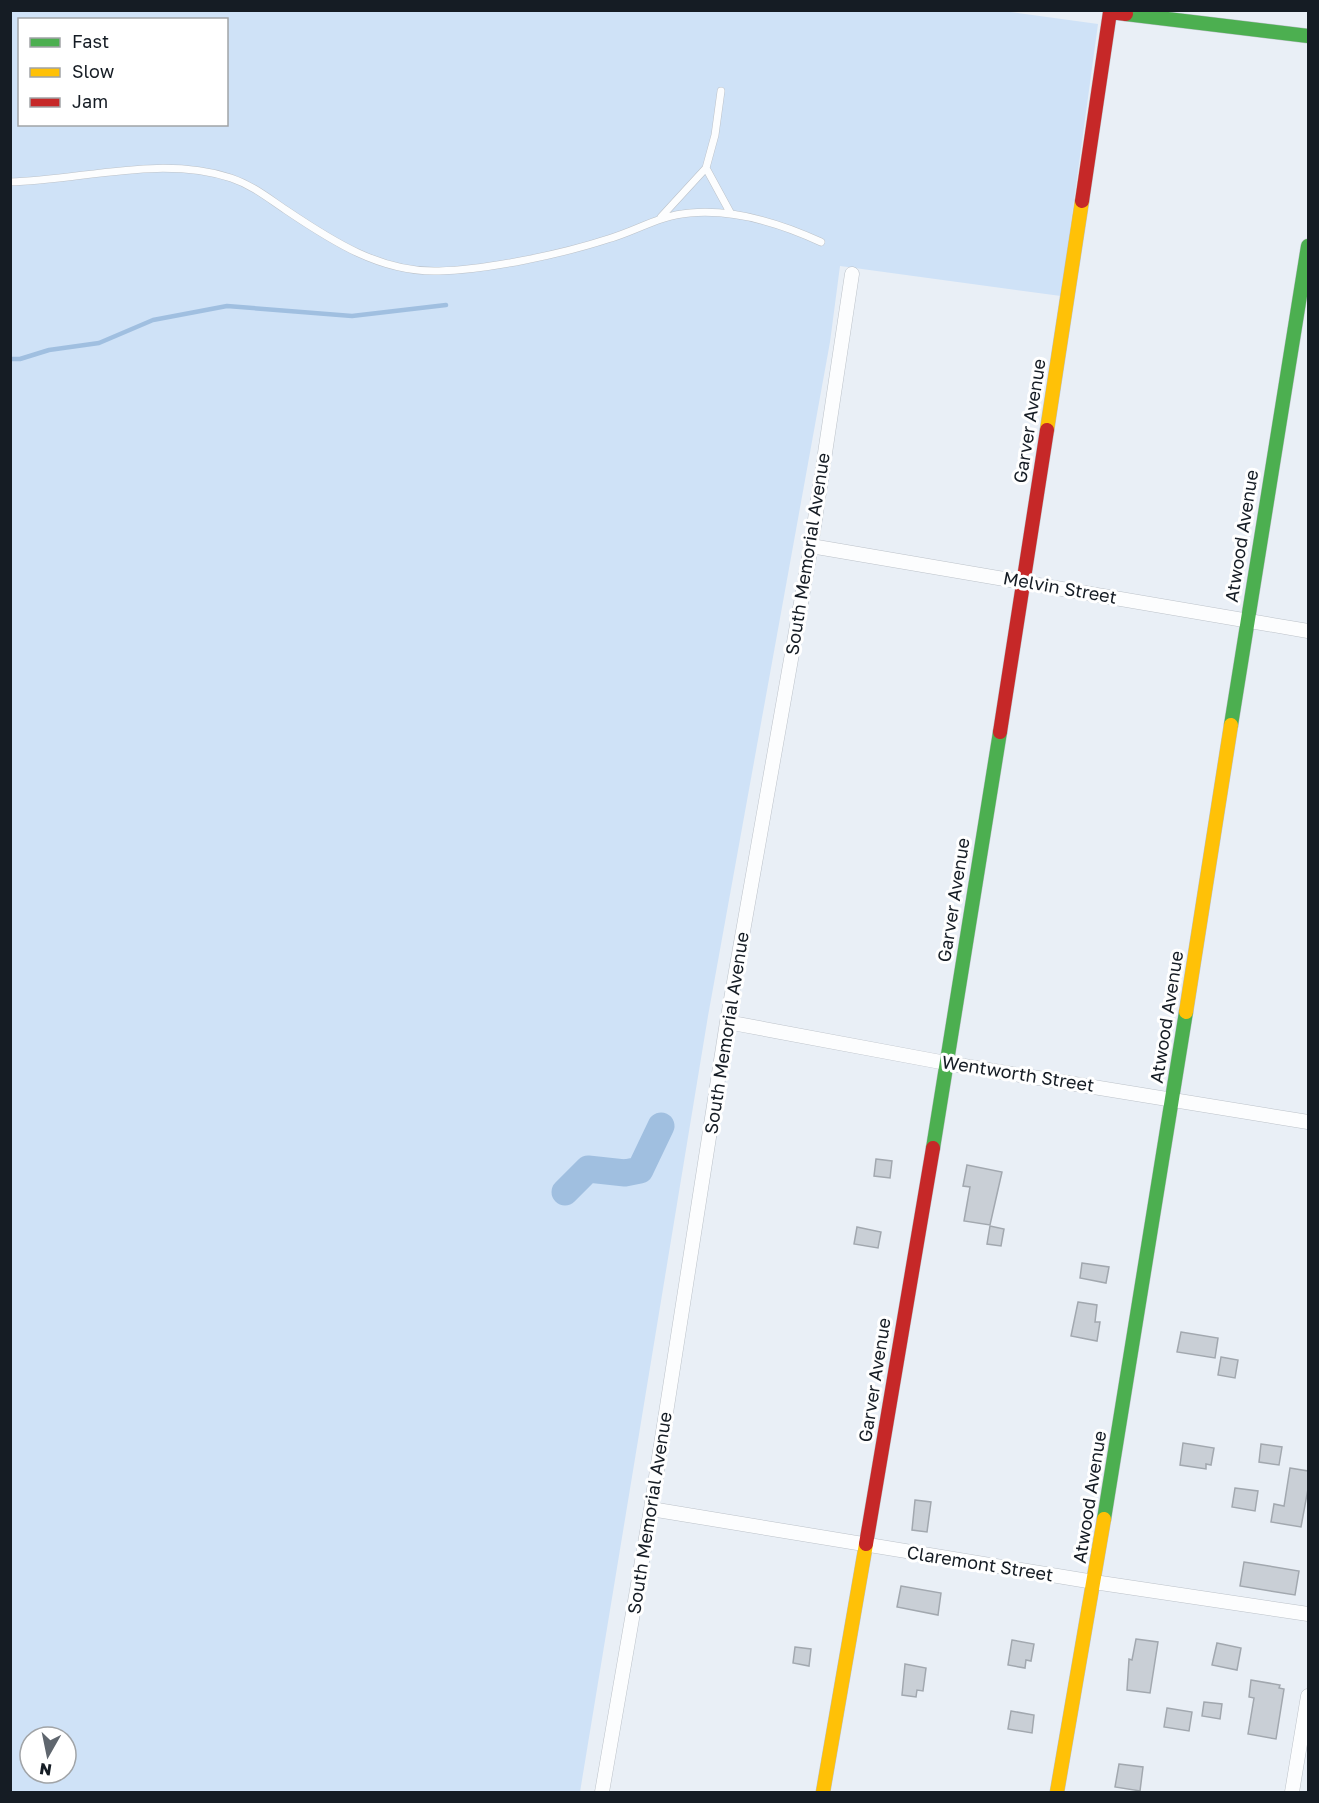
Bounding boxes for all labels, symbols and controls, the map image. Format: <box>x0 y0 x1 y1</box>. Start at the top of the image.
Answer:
legend <box>18 18 228 126</box>
text: Fast <box>72 30 109 52</box>
text: Slow <box>72 60 115 82</box>
text: Jam <box>72 90 108 112</box>
street label: Garver Avenue <box>1008 357 1050 485</box>
street label: South Memorial Avenue <box>780 451 834 657</box>
street label: Atwood Avenue <box>1220 468 1262 604</box>
street label: Melvin Street <box>1002 566 1119 608</box>
street label: Garver Avenue <box>932 836 974 964</box>
street label: South Memorial Avenue <box>699 930 753 1136</box>
street label: Atwood Avenue <box>1145 949 1187 1085</box>
street label: Wentworth Street <box>940 1050 1096 1096</box>
street label: Garver Avenue <box>853 1316 895 1444</box>
street label: South Memorial Avenue <box>622 1410 676 1616</box>
street label: Atwood Avenue <box>1068 1429 1110 1565</box>
street label: Claremont Street <box>905 1541 1055 1585</box>
north arrow <box>18 1725 78 1785</box>
text: N <box>38 1759 53 1781</box>

